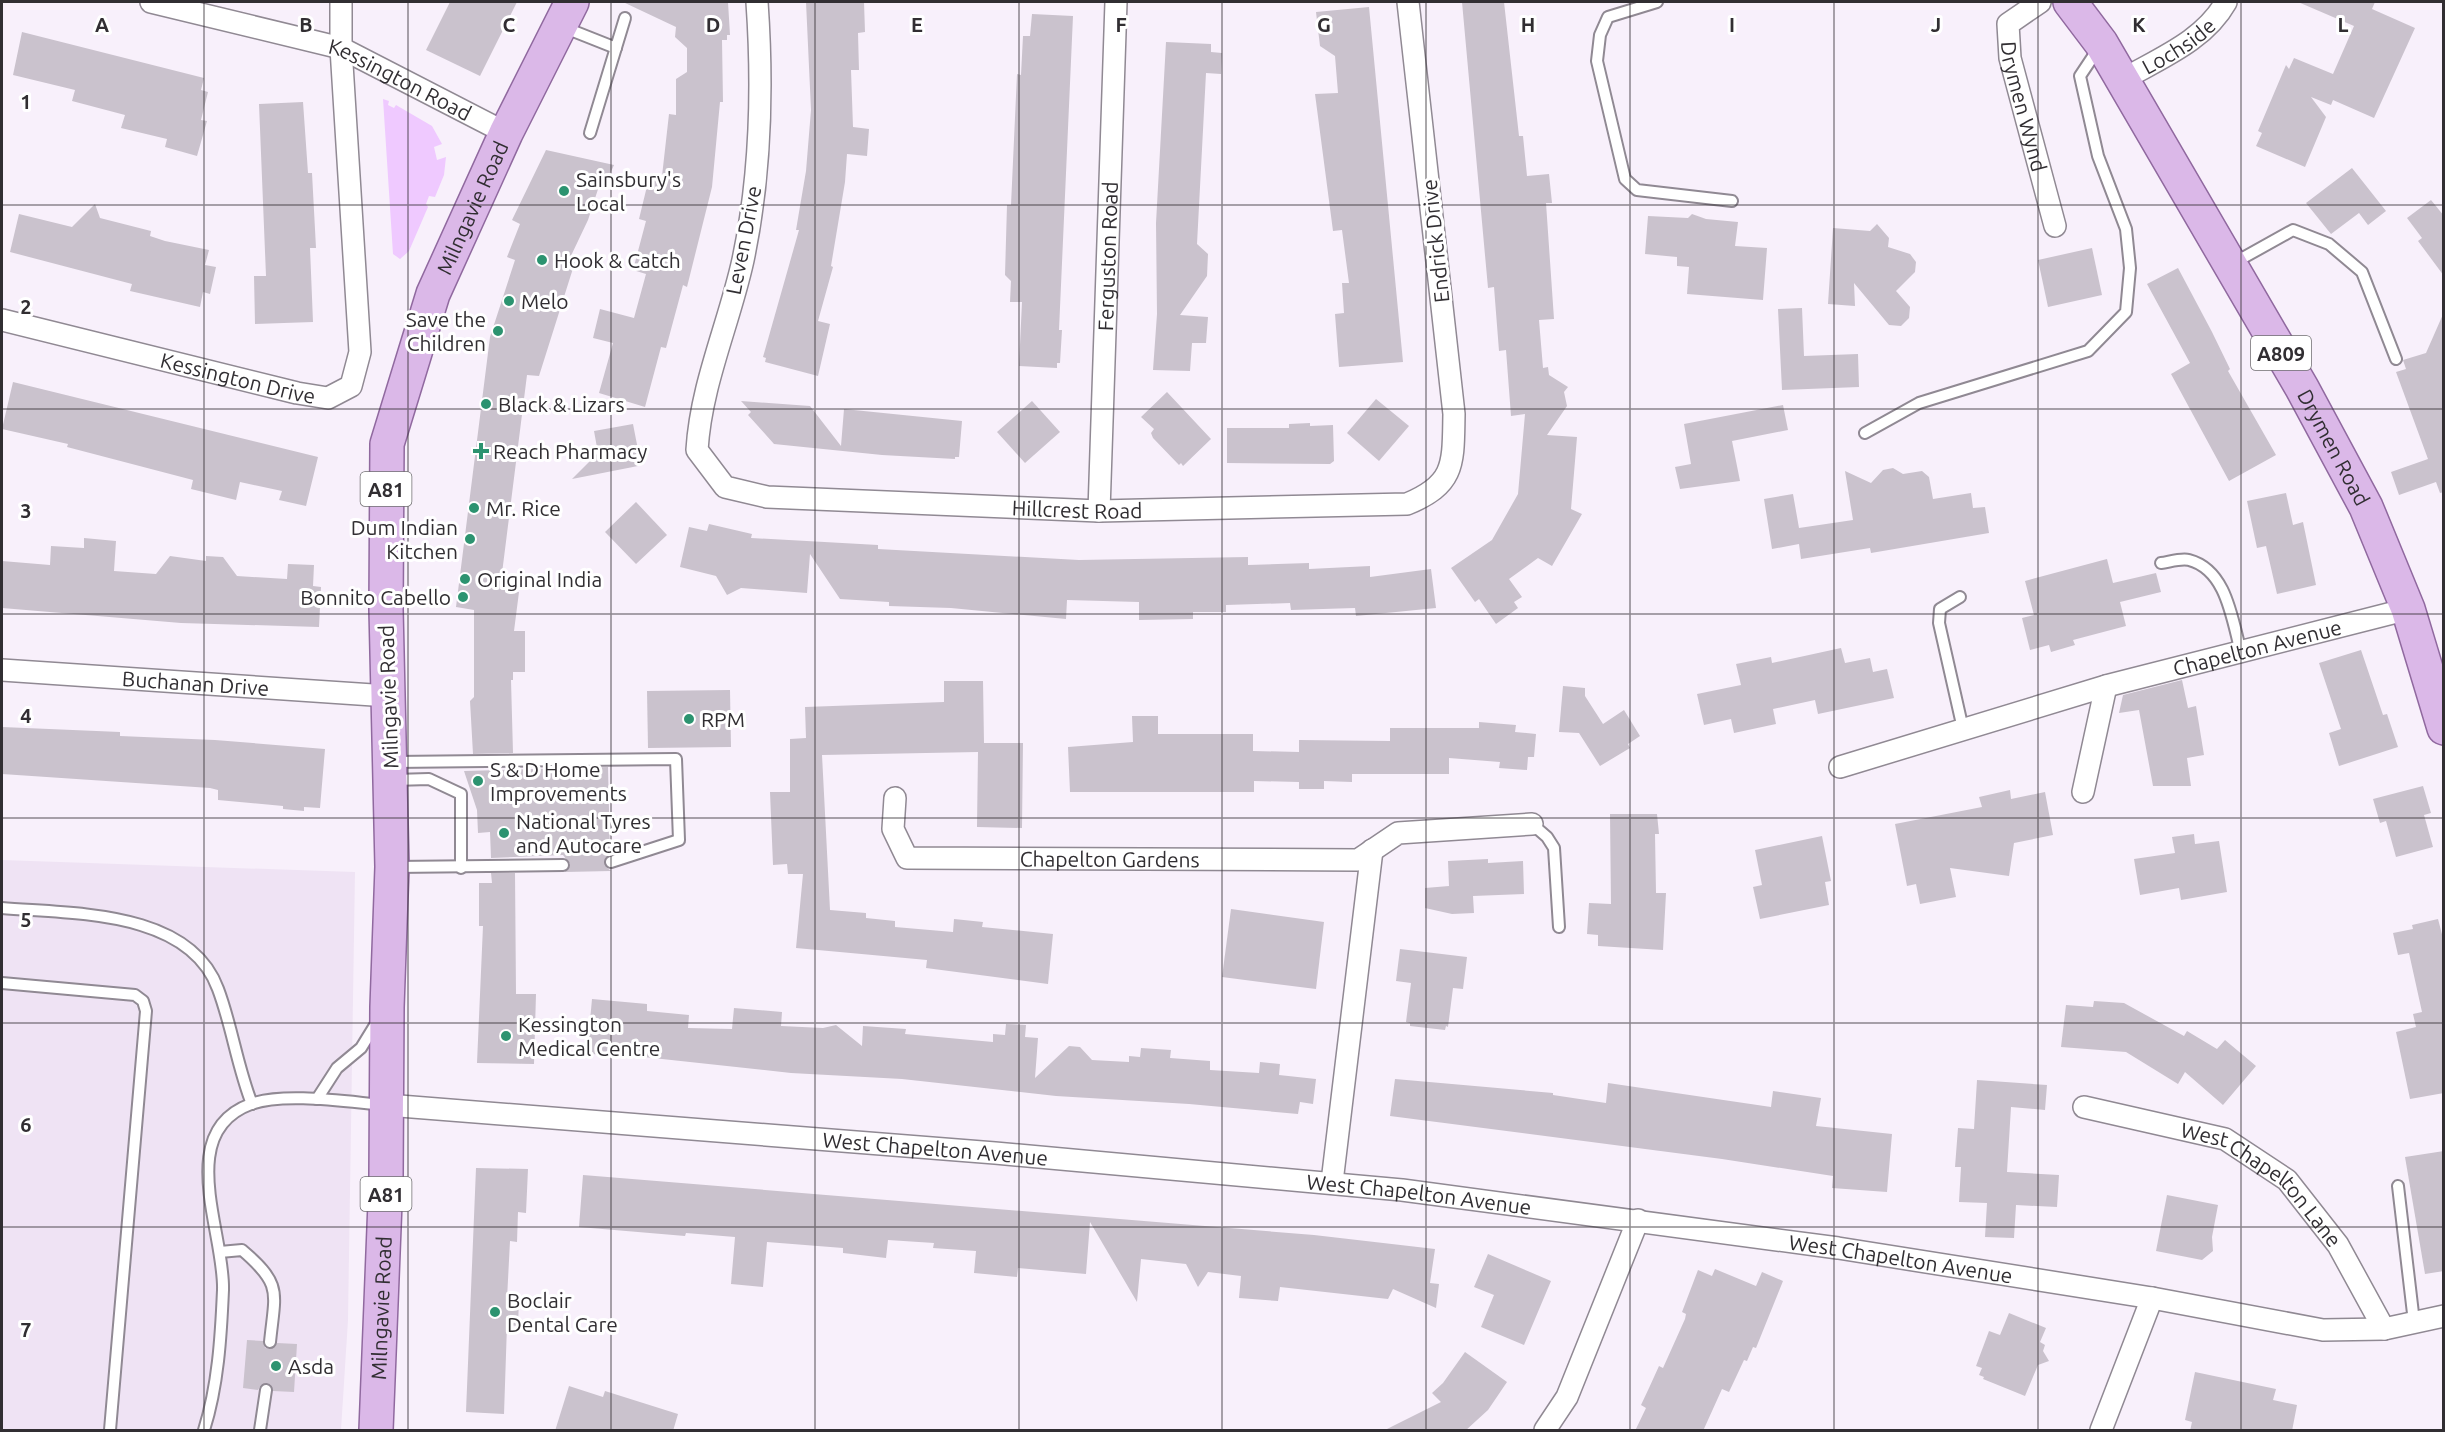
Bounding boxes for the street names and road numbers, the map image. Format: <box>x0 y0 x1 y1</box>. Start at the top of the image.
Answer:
street label: Lochside <box>2138 13 2220 79</box>
street label: Kessington Road <box>326 33 476 125</box>
street label: Drymen Wynd <box>1997 41 2052 174</box>
street label: Milngavie Road <box>431 137 513 278</box>
street label: Endrick Drive <box>1417 178 1453 304</box>
street label: Ferguston Road <box>1093 181 1122 331</box>
street label: Leven Drive <box>721 183 765 297</box>
road number: A809 <box>2251 336 2311 370</box>
street label: Kessington Drive <box>158 348 317 408</box>
street label: Drymen Road <box>2293 385 2375 509</box>
road number: A81 <box>360 472 412 506</box>
street label: Hillcrest Road <box>1011 495 1143 523</box>
street label: Chapelton Avenue <box>2170 614 2344 680</box>
street label: Milngavie Road <box>373 625 403 769</box>
street label: Buchanan Drive <box>121 666 270 700</box>
street label: Chapelton Gardens <box>1020 846 1200 871</box>
street label: West Chapelton Lane <box>2179 1117 2347 1251</box>
street label: West Chapelton Avenue <box>822 1127 1049 1170</box>
street label: West Chapelton Avenue <box>1306 1169 1533 1219</box>
road number: A81 <box>360 1177 412 1211</box>
street label: West Chapelton Avenue <box>1787 1230 2014 1288</box>
street label: Milngavie Road <box>366 1236 396 1380</box>

